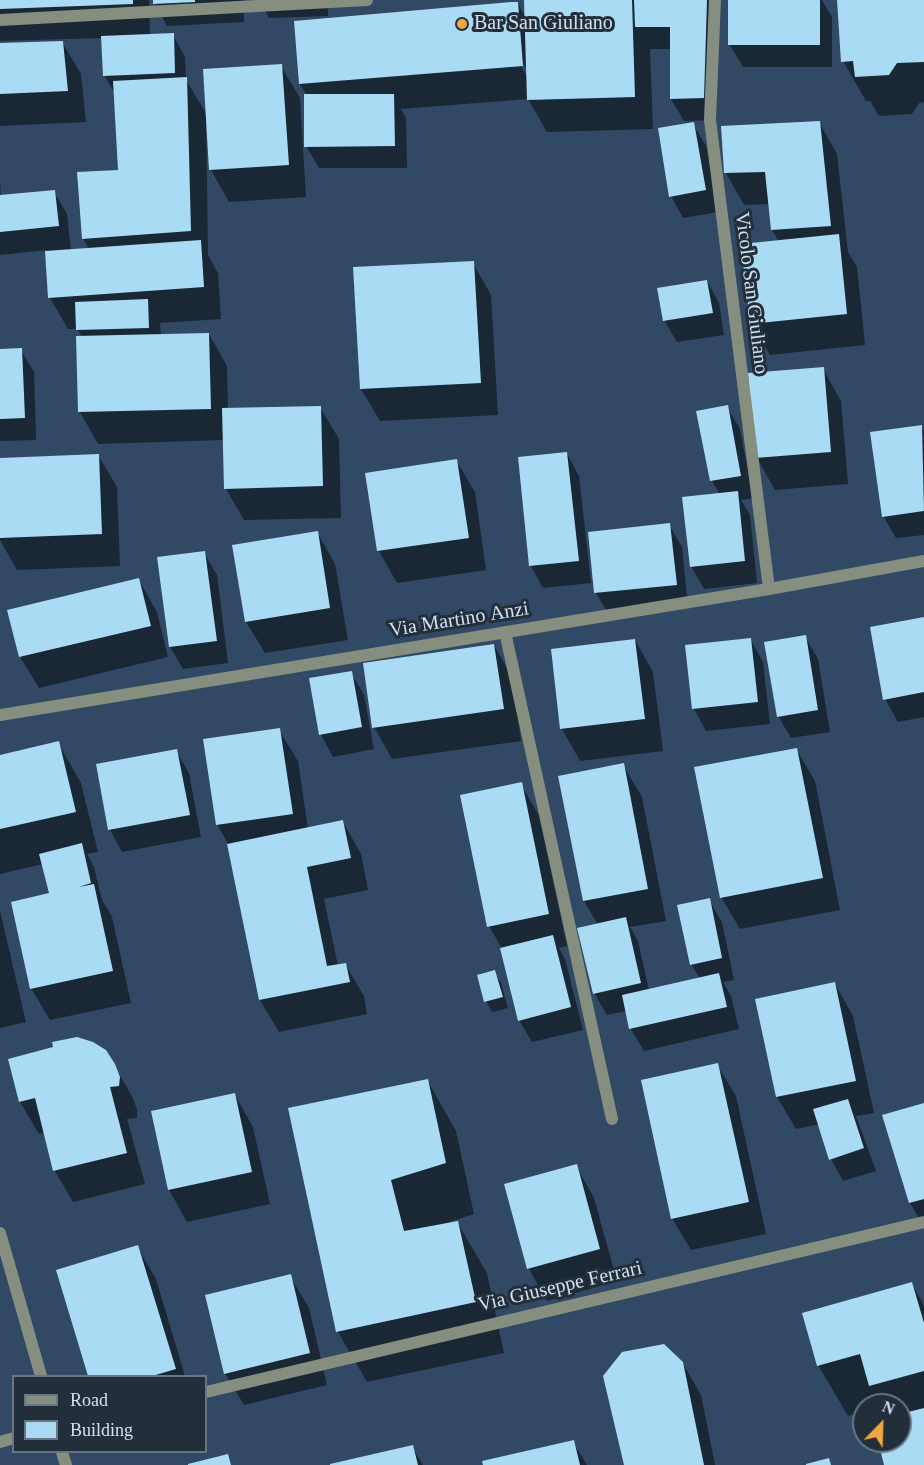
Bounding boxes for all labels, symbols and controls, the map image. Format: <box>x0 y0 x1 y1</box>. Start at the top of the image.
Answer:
place label: Bar San Giuliano <box>474 12 613 36</box>
marker: Bar San Giuliano <box>455 17 469 31</box>
street label: Vicolo San Giuliano <box>729 211 773 375</box>
street label: Via Martino Anzi <box>387 597 531 643</box>
street label: Via Giuseppe Ferrari <box>476 1256 644 1318</box>
legend <box>12 1375 207 1453</box>
text: Road <box>70 1390 108 1410</box>
north arrow <box>852 1393 912 1453</box>
text: N <box>880 1398 897 1418</box>
text: Building <box>70 1420 133 1440</box>

